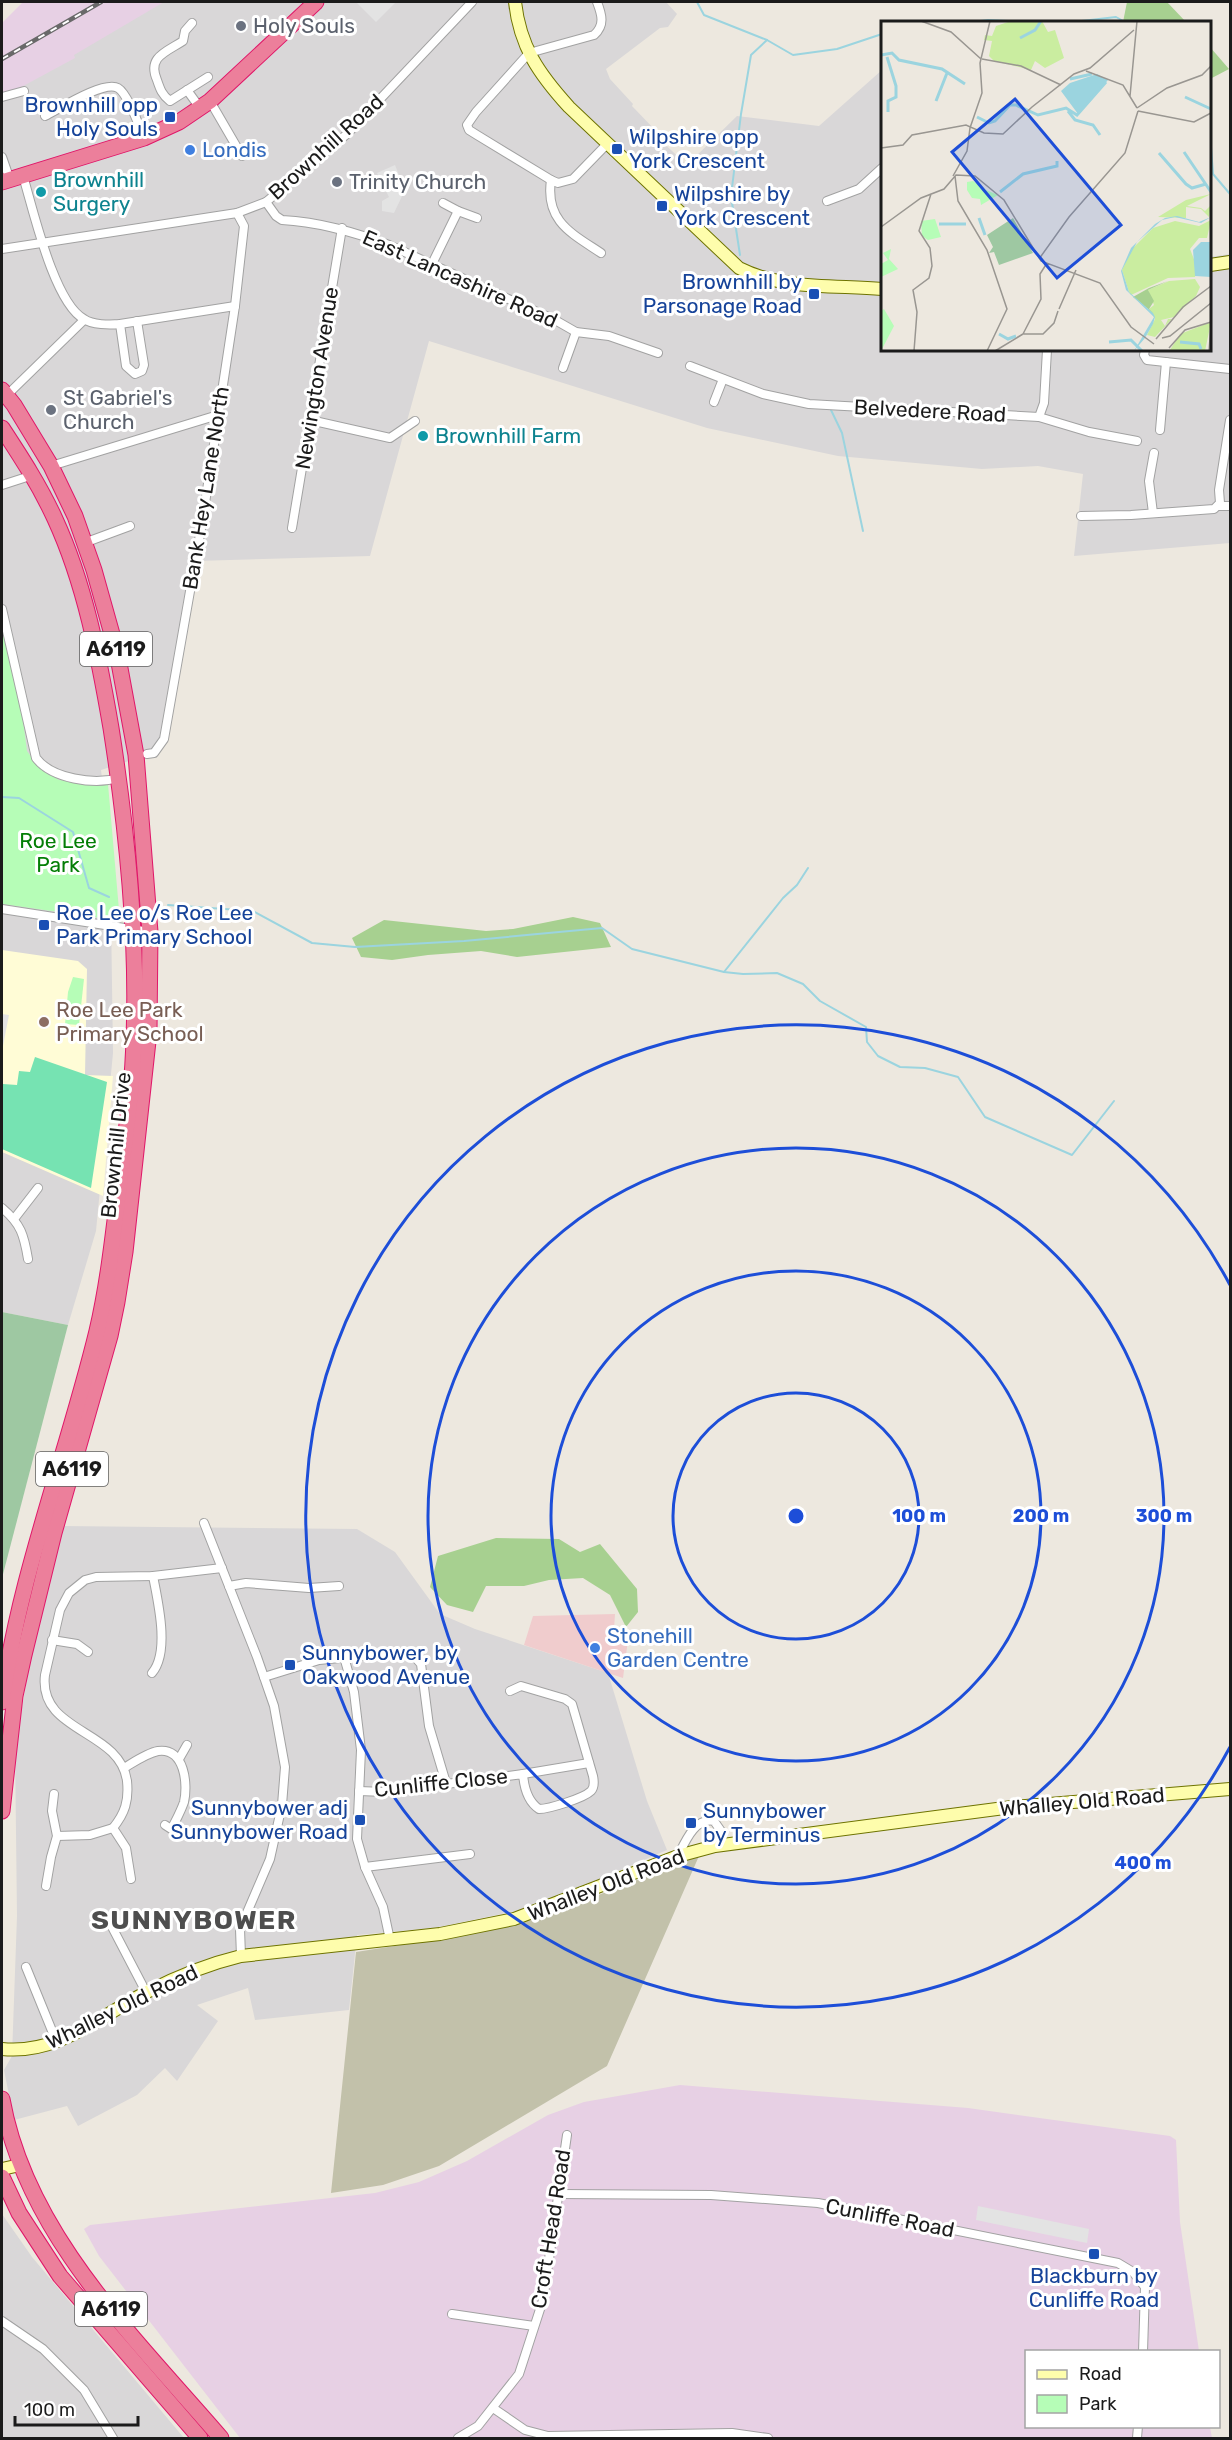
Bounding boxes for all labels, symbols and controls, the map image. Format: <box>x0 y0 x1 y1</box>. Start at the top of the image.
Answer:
place label: Holy Souls <box>253 13 355 38</box>
marker: Holy Souls <box>234 19 248 33</box>
inset map <box>881 21 1211 351</box>
street label: Brownhill Road <box>263 88 388 205</box>
place label: Brownhill opp Holy Souls <box>25 92 158 141</box>
marker: Brownhill opp Holy Souls <box>163 110 177 124</box>
place label: Wilpshire opp York Crescent <box>629 124 765 173</box>
place label: Londis <box>202 137 267 162</box>
marker: Wilpshire opp York Crescent <box>610 142 624 156</box>
marker: Londis <box>183 143 197 157</box>
place label: Brownhill Surgery <box>53 167 144 216</box>
place label: Trinity Church <box>349 169 486 194</box>
marker: Trinity Church <box>330 175 344 189</box>
place label: Wilpshire by York Crescent <box>674 181 810 230</box>
marker: Brownhill Surgery <box>34 185 48 199</box>
marker: Wilpshire by York Crescent <box>655 199 669 213</box>
street label: East Lancashire Road <box>359 224 562 333</box>
place label: Brownhill by Parsonage Road <box>643 269 802 318</box>
street label: Newington Avenue <box>290 285 343 471</box>
marker: Brownhill by Parsonage Road <box>807 287 821 301</box>
place label: St Gabriel's Church <box>63 385 173 434</box>
street label: Bank Hey Lane North <box>177 385 234 591</box>
street label: Belvedere Road <box>853 394 1007 427</box>
marker: St Gabriel's Church <box>44 403 58 417</box>
place label: Brownhill Farm <box>435 423 581 448</box>
marker: Brownhill Farm <box>416 429 430 443</box>
road number: A6119 <box>80 632 152 666</box>
park label: Roe Lee Park <box>19 828 97 877</box>
place label: Roe Lee o/s Roe Lee Park Primary School <box>56 900 253 949</box>
marker: Roe Lee o/s Roe Lee Park Primary School <box>37 918 51 932</box>
place label: Roe Lee Park Primary School <box>56 997 204 1046</box>
marker: Roe Lee Park Primary School <box>37 1015 51 1029</box>
street label: Brownhill Drive <box>95 1071 136 1219</box>
road number: A6119 <box>36 1452 108 1486</box>
text: 100 m <box>892 1505 946 1527</box>
text: 200 m <box>1013 1505 1069 1527</box>
text: 300 m <box>1136 1505 1192 1527</box>
centre of rings <box>786 1506 806 1526</box>
place label: Stonehill Garden Centre <box>607 1623 749 1672</box>
place label: Sunnybower, by Oakwood Avenue <box>302 1640 470 1689</box>
marker: Stonehill Garden Centre <box>588 1641 602 1655</box>
marker: Sunnybower, by Oakwood Avenue <box>283 1658 297 1672</box>
street label: Cunliffe Close <box>373 1763 509 1802</box>
street label: Whalley Old Road <box>998 1782 1166 1821</box>
place label: Sunnybower adj Sunnybower Road <box>171 1795 348 1844</box>
place label: Sunnybower by Terminus <box>703 1798 826 1847</box>
marker: Sunnybower adj Sunnybower Road <box>353 1813 367 1827</box>
marker: Sunnybower by Terminus <box>684 1816 698 1830</box>
street label: Whalley Old Road <box>524 1843 688 1926</box>
text: 400 m <box>1114 1852 1172 1874</box>
district label: SUNNYBOWER <box>91 1904 297 1936</box>
street label: Whalley Old Road <box>42 1959 202 2054</box>
street label: Croft Head Road <box>526 2148 575 2310</box>
street label: Cunliffe Road <box>824 2193 957 2242</box>
marker: Blackburn by Cunliffe Road <box>1087 2247 1101 2261</box>
place label: Blackburn by Cunliffe Road <box>1029 2263 1159 2312</box>
road number: A6119 <box>75 2292 147 2326</box>
legend <box>1025 2350 1220 2428</box>
text: Road <box>1079 2363 1122 2385</box>
scale bar <box>15 2389 138 2427</box>
text: Park <box>1079 2393 1117 2415</box>
text: 100 m <box>24 2399 75 2421</box>

